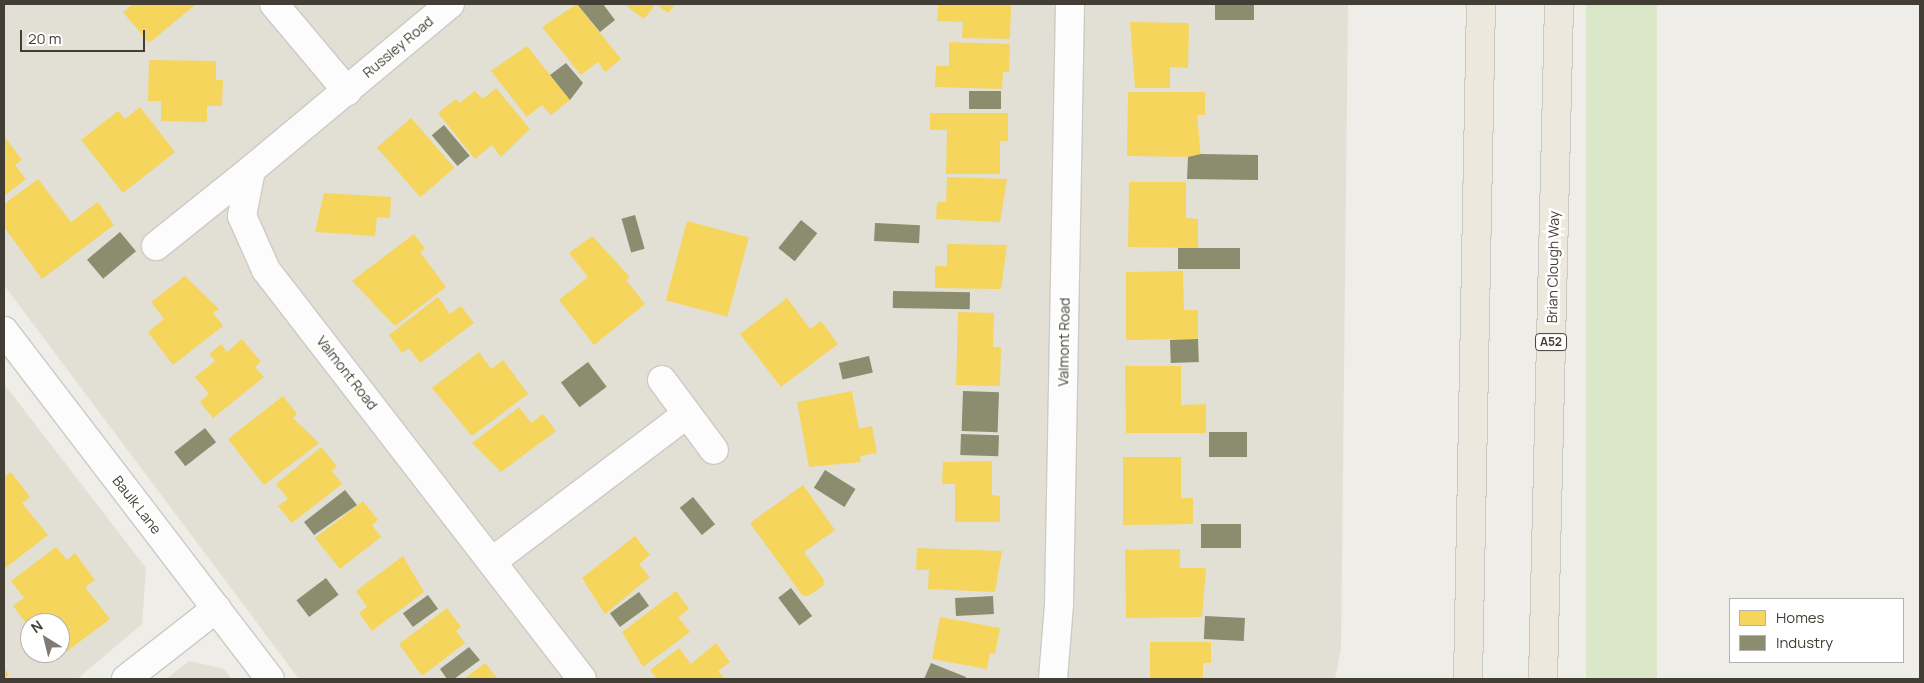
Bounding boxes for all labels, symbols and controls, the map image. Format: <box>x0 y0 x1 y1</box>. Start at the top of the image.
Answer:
street label: Russley Road <box>359 13 437 81</box>
scale bar <box>22 20 148 52</box>
text: 20 m <box>28 28 61 49</box>
street label: Brian Clough Way <box>1544 211 1562 323</box>
street label: Valmont Road <box>1055 297 1073 387</box>
road number: A52 <box>1535 332 1567 352</box>
street label: Valmont Road <box>313 333 381 413</box>
street label: Baulk Lane <box>109 473 165 537</box>
legend <box>1729 598 1904 663</box>
text: Homes <box>1776 607 1824 628</box>
north arrow <box>20 613 70 663</box>
text: N <box>27 616 46 637</box>
text: Industry <box>1776 632 1833 653</box>

